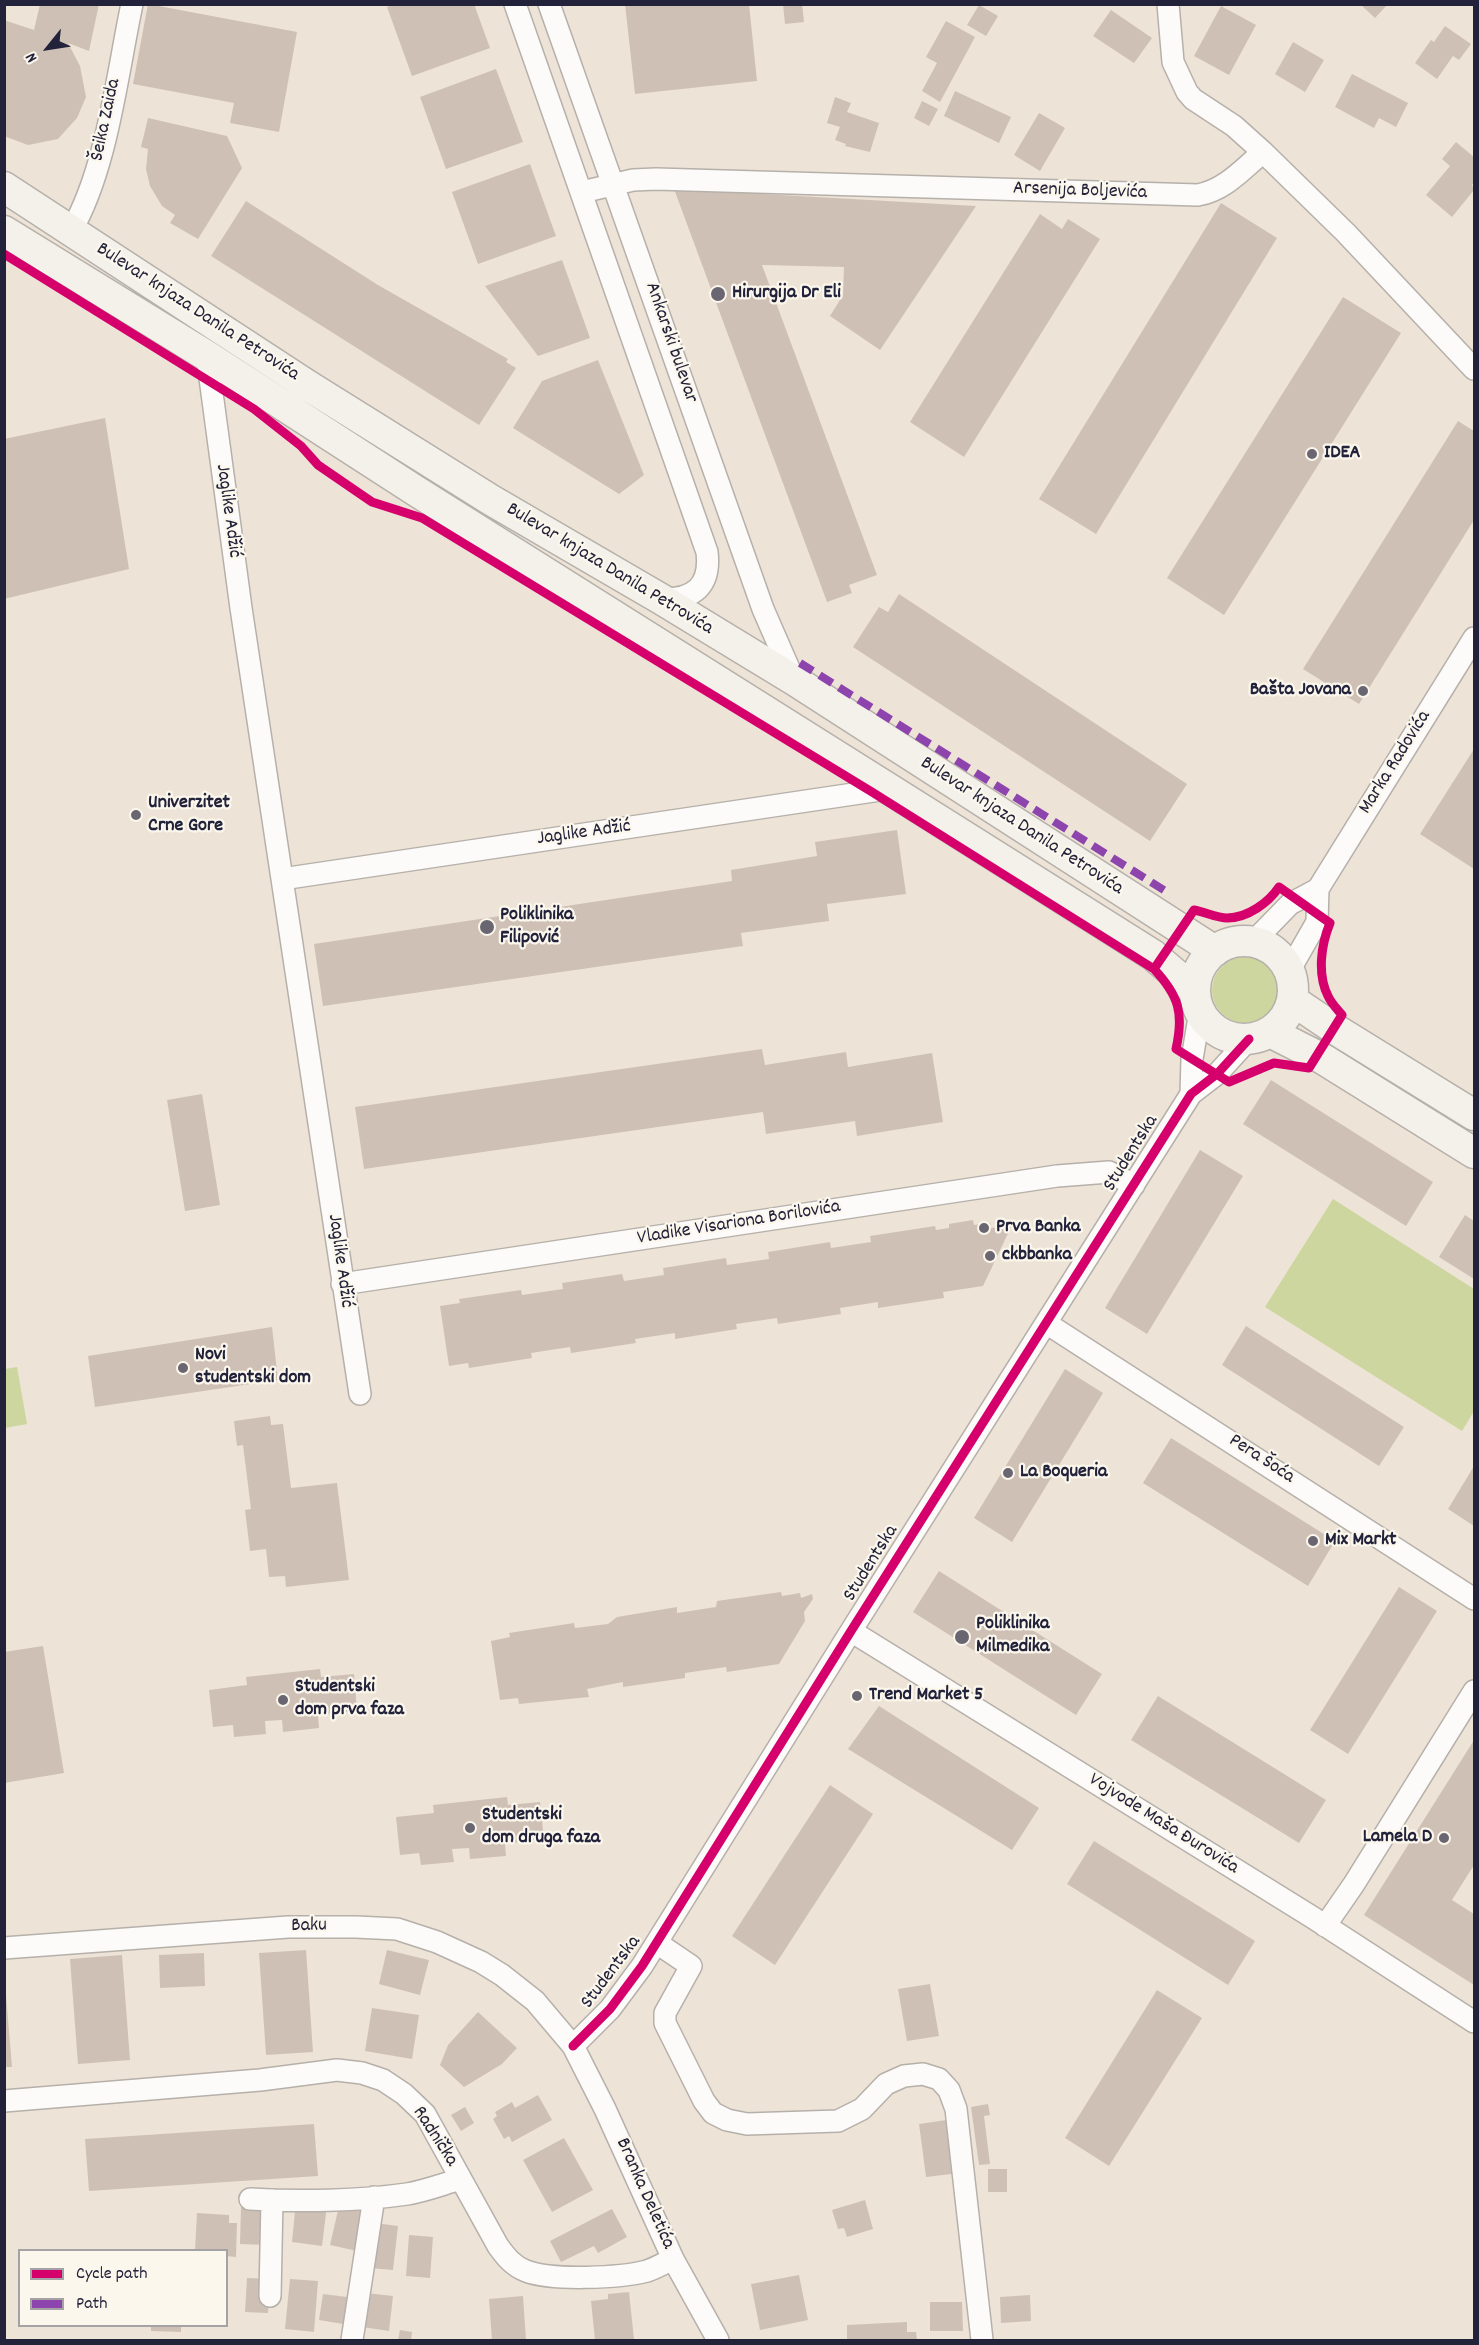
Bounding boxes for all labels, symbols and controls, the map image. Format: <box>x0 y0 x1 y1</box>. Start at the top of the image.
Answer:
north arrow <box>18 18 78 78</box>
text: N <box>20 48 44 66</box>
street label: Šeika Zaida <box>87 77 127 163</box>
street label: Arsenija Boljevića <box>1012 178 1148 206</box>
street label: Bulevar knjaza Danila Petrovića <box>91 238 303 388</box>
street label: Ankarski bulevar <box>638 280 702 406</box>
place label: Hirurgija Dr Eli <box>732 282 841 306</box>
marker: Hirurgija Dr Eli <box>709 285 727 303</box>
place label: IDEA <box>1324 442 1361 466</box>
marker: IDEA <box>1305 447 1319 461</box>
street label: Jaglike Adžić <box>209 463 245 559</box>
street label: Bulevar knjaza Danila Petrovića <box>501 499 717 641</box>
place label: Bašta Jovana <box>1250 679 1351 703</box>
marker: Bašta Jovana <box>1356 684 1370 698</box>
street label: Marka Radovića <box>1355 707 1437 819</box>
street label: Bulevar knjaza Danila Petrovića <box>915 752 1127 902</box>
place label: Univerzitet Crne Gore <box>148 792 230 839</box>
marker: Univerzitet Crne Gore <box>129 808 143 822</box>
street label: Jaglike Adžić <box>536 816 632 852</box>
place label: Poliklinika Filipović <box>500 904 573 951</box>
marker: Poliklinika Filipović <box>478 918 496 936</box>
street label: Studentska <box>1099 1111 1165 1197</box>
street label: Vladike Visariona Borilovića <box>636 1196 842 1252</box>
street label: Jaglike Adžić <box>321 1213 357 1309</box>
place label: Prva Banka <box>996 1216 1080 1240</box>
marker: Prva Banka <box>977 1221 991 1235</box>
place label: ckbbanka <box>1002 1244 1072 1268</box>
marker: ckbbanka <box>983 1249 997 1263</box>
place label: Novi studentski dom <box>195 1344 311 1391</box>
marker: Novi studentski dom <box>176 1361 190 1375</box>
street label: Pera Šoća <box>1224 1430 1298 1490</box>
place label: La Boqueria <box>1020 1461 1107 1485</box>
marker: La Boqueria <box>1001 1466 1015 1480</box>
street label: Studentska <box>839 1521 905 1607</box>
place label: Mix Markt <box>1325 1529 1396 1553</box>
marker: Mix Markt <box>1306 1534 1320 1548</box>
place label: Poliklinika Milmedika <box>976 1613 1049 1660</box>
marker: Poliklinika Milmedika <box>953 1628 971 1646</box>
place label: Studentski dom prva faza <box>295 1676 404 1723</box>
place label: Trend Market 5 <box>869 1684 983 1708</box>
marker: Trend Market 5 <box>850 1689 864 1703</box>
marker: Studentski dom prva faza <box>276 1693 290 1707</box>
street label: Vojvode Maša Đurovića <box>1083 1769 1243 1881</box>
place label: Studentski dom druga faza <box>482 1804 600 1851</box>
marker: Studentski dom druga faza <box>463 1821 477 1835</box>
place label: Lamela D <box>1363 1826 1432 1850</box>
marker: Lamela D <box>1437 1831 1451 1845</box>
street label: Baku <box>291 1915 327 1939</box>
street label: Studentska <box>577 1932 647 2014</box>
street label: Radnička <box>406 2102 462 2172</box>
street label: Branka Deletića <box>609 2135 679 2253</box>
legend <box>18 2249 228 2327</box>
text: Cycle path <box>76 2262 147 2287</box>
text: Path <box>76 2292 108 2317</box>

